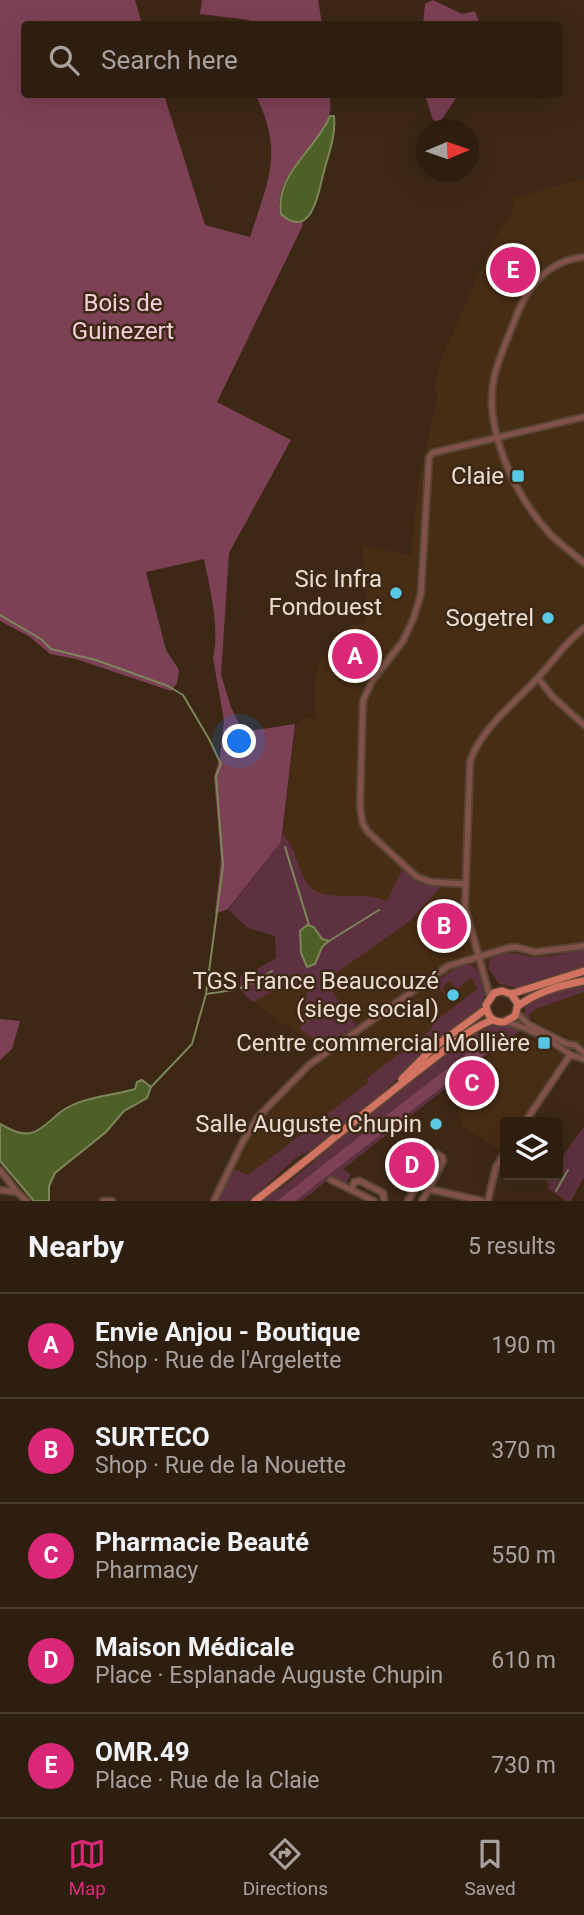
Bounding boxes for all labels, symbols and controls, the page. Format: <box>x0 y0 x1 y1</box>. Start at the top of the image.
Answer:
search box <box>21 21 563 98</box>
icon: search <box>45 41 83 79</box>
text: Search here <box>101 45 238 75</box>
north arrow <box>416 119 479 182</box>
pin: E <box>490 244 536 296</box>
park label: Bois de Guinezert <box>72 289 174 345</box>
place label: Claie <box>451 462 504 490</box>
marker: Claie <box>510 468 526 484</box>
place label: Sic Infra Fondouest <box>269 565 382 621</box>
marker: Sic Infra Fondouest <box>388 585 404 601</box>
place label: Sogetrel <box>446 604 534 632</box>
marker: Sogetrel <box>540 610 556 626</box>
pin: A <box>332 630 378 682</box>
your location <box>222 724 256 758</box>
pin: B <box>421 900 467 952</box>
place label: TGS France Beaucouzé (siege social) <box>192 967 439 1023</box>
marker: TGS France Beaucouzé (siege social) <box>445 987 461 1003</box>
place label: Centre commercial Mollière <box>236 1029 530 1057</box>
marker: Centre commercial Mollière <box>536 1035 552 1051</box>
pin: C <box>449 1057 495 1109</box>
place label: Salle Auguste Chupin <box>195 1110 422 1138</box>
marker: Salle Auguste Chupin <box>428 1116 444 1132</box>
map controls <box>500 1117 563 1180</box>
button: layers <box>500 1117 563 1180</box>
pin: D <box>389 1139 435 1191</box>
text: Nearby <box>28 1229 124 1264</box>
text: 5 results <box>468 1233 556 1260</box>
text: Envie Anjou - Boutique <box>95 1317 360 1347</box>
text: A <box>43 1332 59 1359</box>
text: 190 m <box>491 1332 556 1359</box>
text: Shop · Rue de l'Argelette <box>95 1347 341 1374</box>
text: SURTECO <box>95 1422 210 1452</box>
text: B <box>44 1437 58 1464</box>
text: 370 m <box>491 1437 556 1464</box>
text: Shop · Rue de la Nouette <box>95 1452 346 1479</box>
text: Pharmacie Beauté <box>95 1527 309 1557</box>
text: C <box>43 1542 59 1569</box>
text: 550 m <box>491 1542 556 1569</box>
text: Pharmacy <box>95 1557 198 1584</box>
text: Maison Médicale <box>95 1632 294 1662</box>
text: D <box>44 1647 58 1674</box>
text: 610 m <box>491 1647 556 1674</box>
text: Place · Esplanade Auguste Chupin <box>95 1662 443 1689</box>
text: OMR.49 <box>95 1737 190 1767</box>
text: E <box>45 1752 57 1779</box>
text: 730 m <box>491 1752 556 1779</box>
text: Place · Rue de la Claie <box>95 1767 320 1794</box>
tab: Map <box>68 1835 106 1900</box>
tab: Directions <box>243 1835 328 1900</box>
tab: Saved <box>464 1835 516 1900</box>

